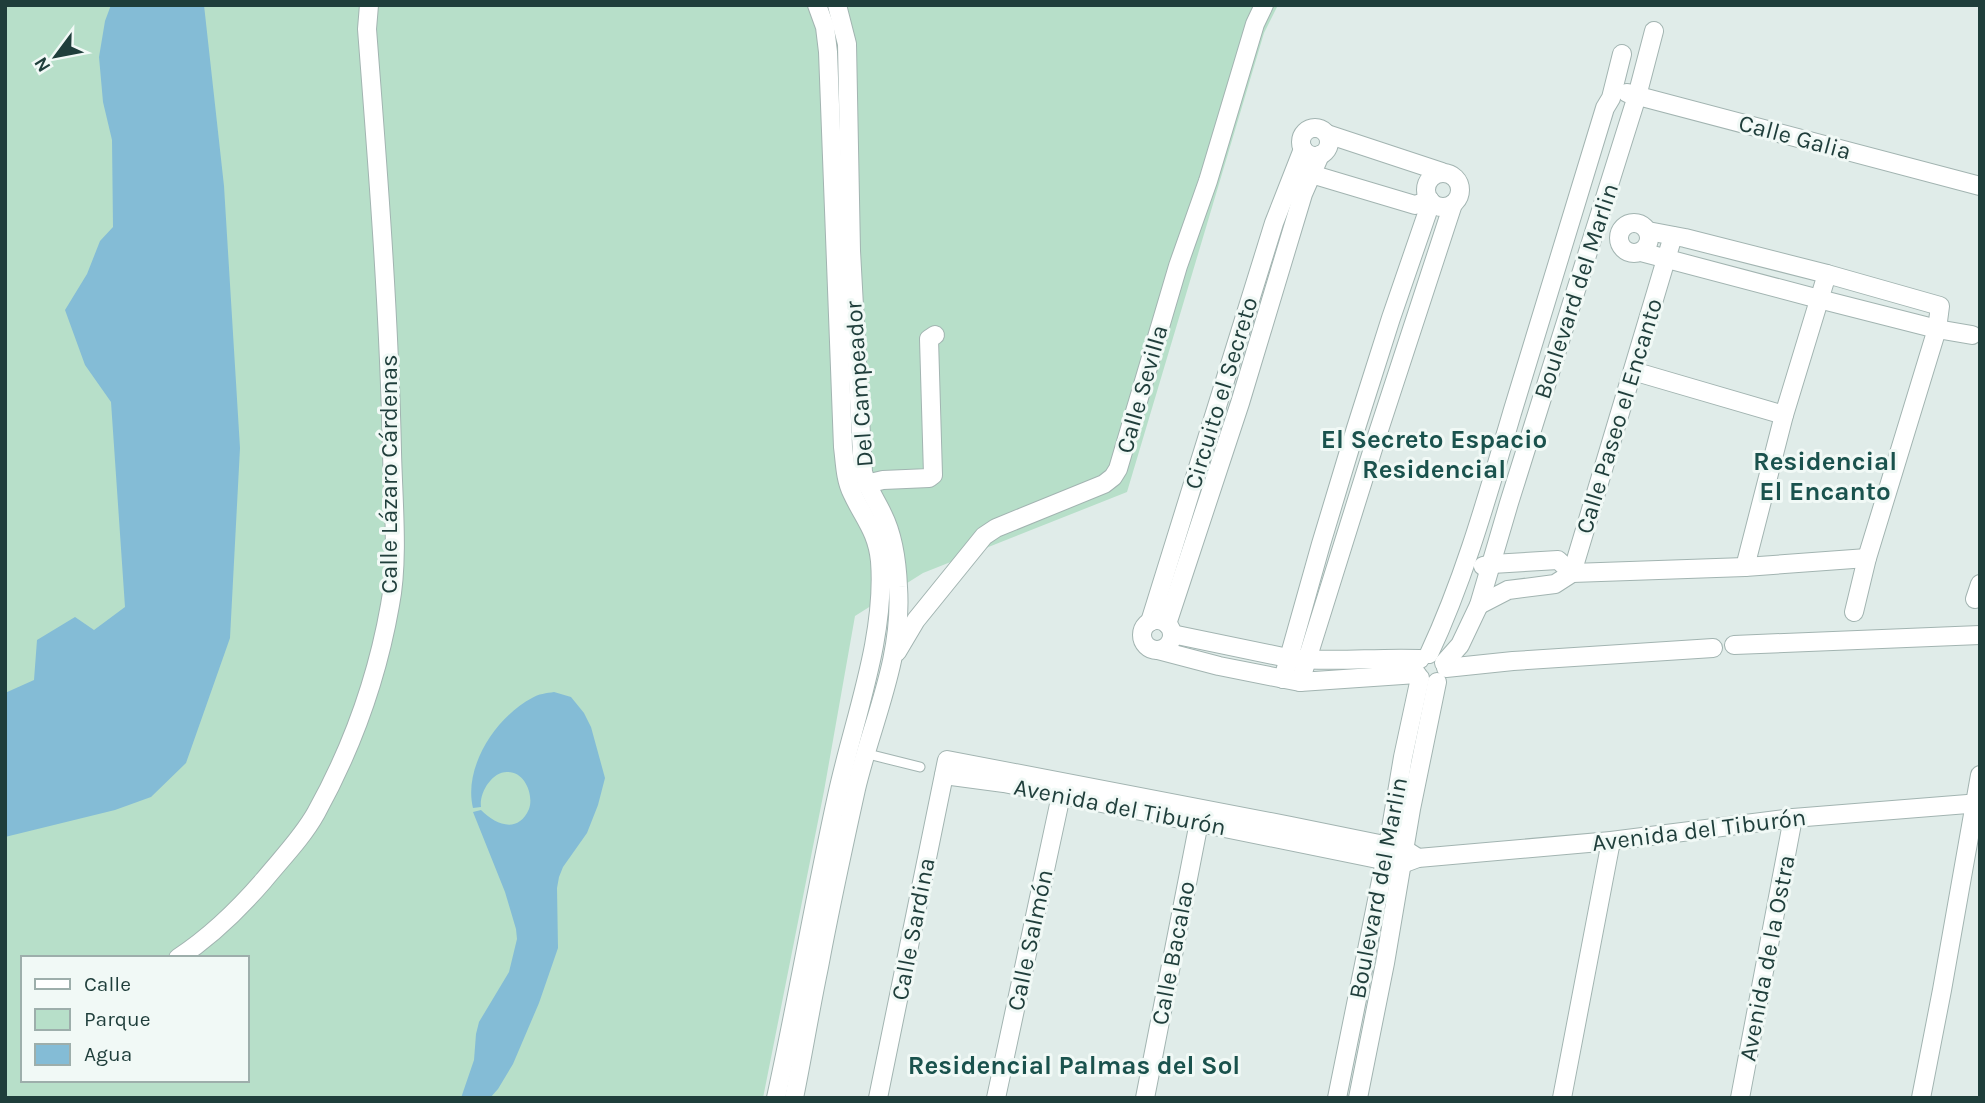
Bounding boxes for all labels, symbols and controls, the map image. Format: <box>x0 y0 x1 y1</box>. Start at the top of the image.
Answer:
north arrow <box>21 21 91 91</box>
text: N <box>29 53 55 76</box>
street label: Calle Galia <box>1736 109 1854 165</box>
street label: Boulevard del Marlin <box>1528 180 1624 402</box>
street label: Circuito el Secreto <box>1178 293 1264 493</box>
street label: Calle Paseo el Encanto <box>1570 295 1668 537</box>
street label: Del Campeador <box>839 300 879 468</box>
street label: Calle Sevilla <box>1110 322 1174 456</box>
street label: Calle Lázaro Cárdenas <box>375 354 403 594</box>
district label: El Secreto Espacio Residencial <box>1321 424 1547 485</box>
district label: Residencial El Encanto <box>1753 446 1897 507</box>
street label: Avenida del Tiburón <box>1012 773 1228 841</box>
street label: Boulevard del Marlin <box>1343 775 1413 1001</box>
street label: Avenida del Tiburón <box>1590 803 1808 857</box>
street label: Avenida de la Ostra <box>1733 853 1801 1063</box>
street label: Calle Sardina <box>885 855 941 1003</box>
street label: Calle Salmón <box>1001 867 1059 1013</box>
street label: Calle Bacalao <box>1145 879 1201 1027</box>
legend <box>21 956 248 1082</box>
text: Calle <box>84 972 131 996</box>
text: Parque <box>84 1007 151 1031</box>
text: Agua <box>84 1042 132 1066</box>
district label: Residencial Palmas del Sol <box>908 1050 1240 1081</box>

